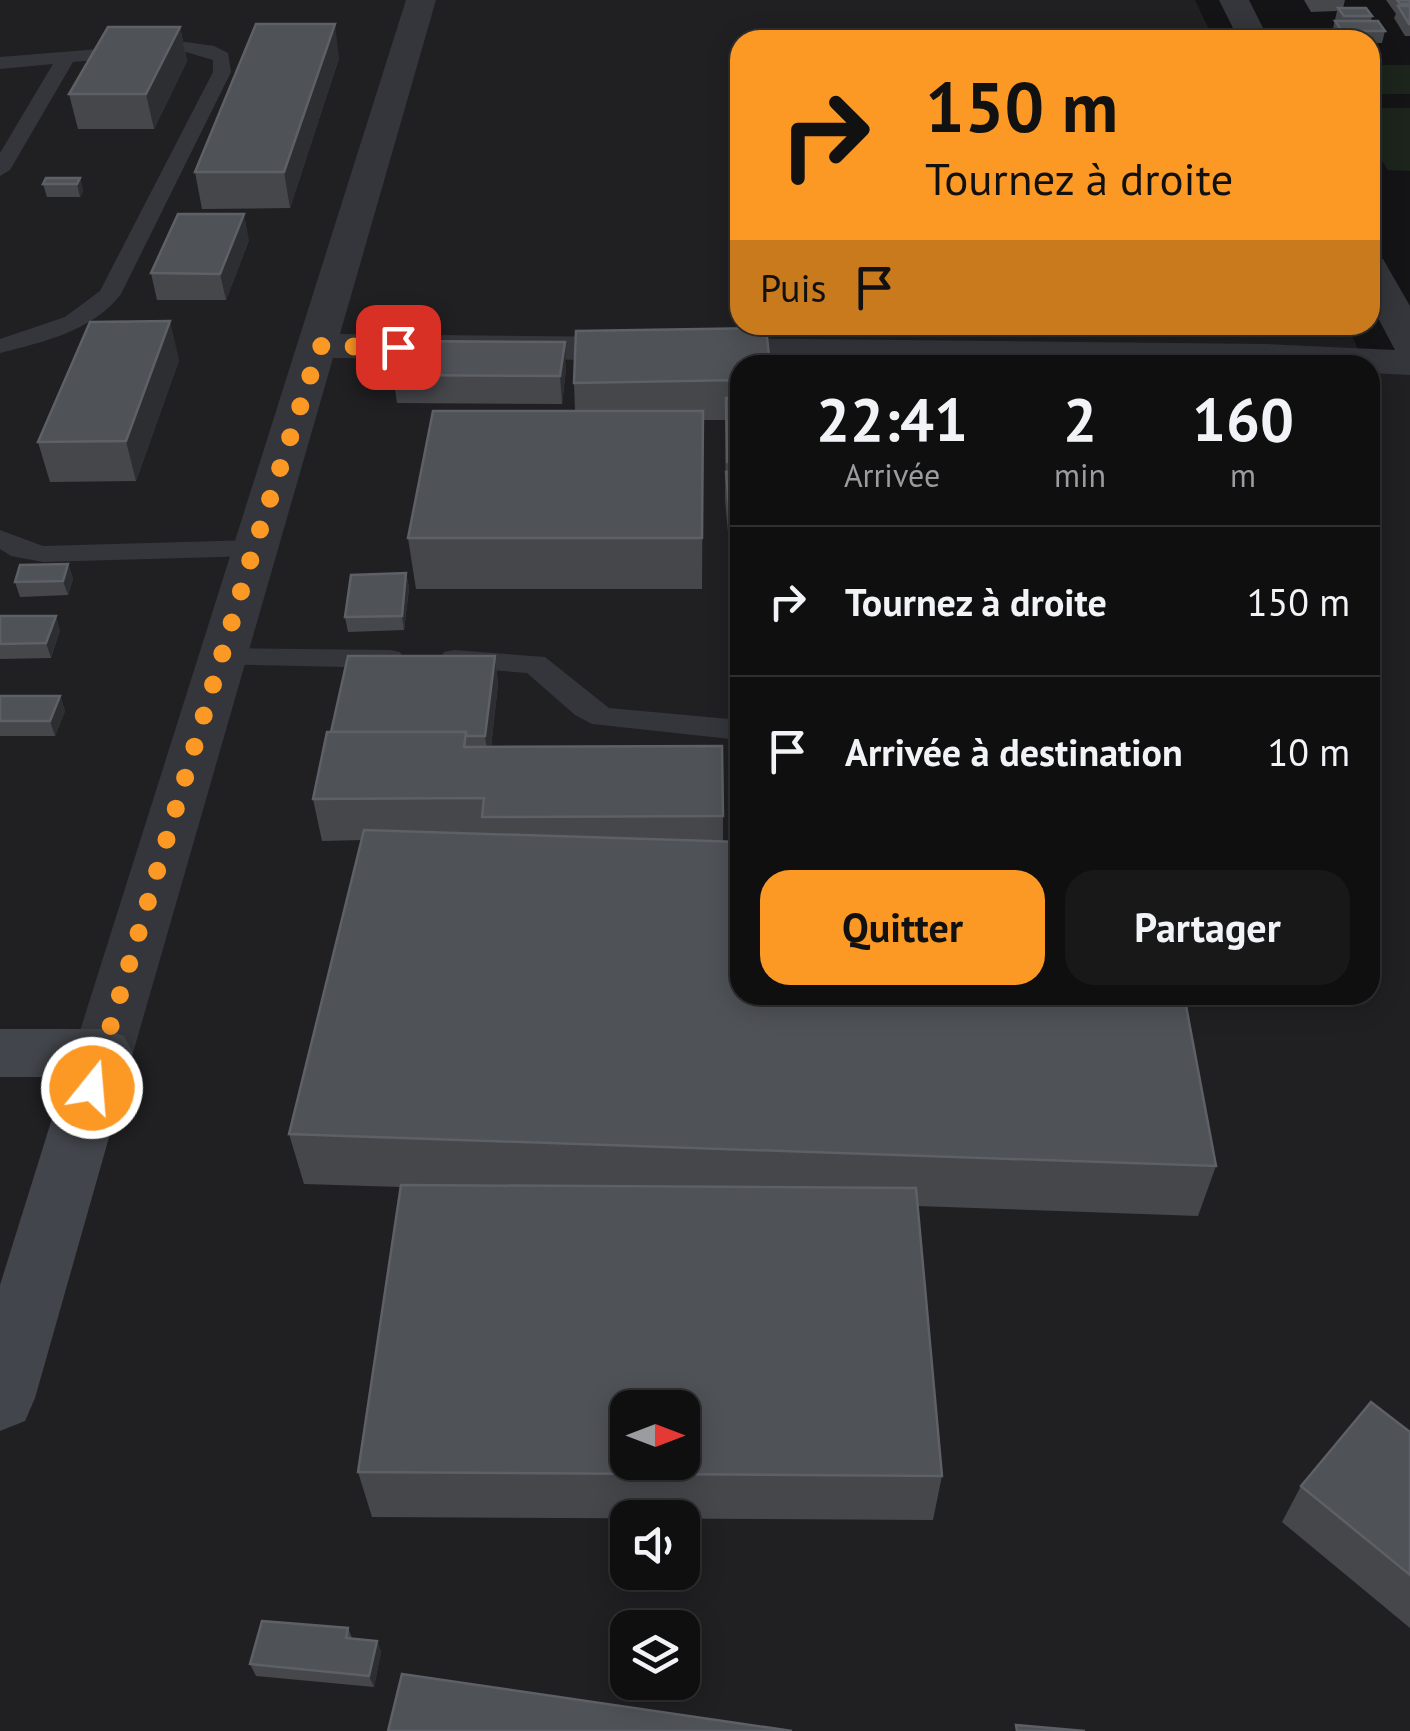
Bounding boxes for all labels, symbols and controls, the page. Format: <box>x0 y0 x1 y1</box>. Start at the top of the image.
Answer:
text: 150 m <box>925 61 1118 151</box>
icon: right <box>760 70 890 200</box>
text: Tournez à droite <box>925 149 1233 207</box>
icon: arrive <box>847 260 902 315</box>
text: Puis <box>760 263 827 312</box>
pin <box>356 305 441 390</box>
icon: arrive <box>371 320 426 375</box>
text: 22:41 <box>816 380 968 458</box>
text: 2 <box>1063 380 1097 458</box>
text: 160 <box>1192 380 1294 458</box>
text: Arrivée <box>844 454 940 496</box>
text: min <box>1054 454 1106 496</box>
text: m <box>1230 454 1256 496</box>
icon: right <box>760 574 815 629</box>
text: Tournez à droite <box>845 577 1107 626</box>
text: 150 m <box>1247 577 1350 626</box>
icon: arrive <box>760 724 815 779</box>
text: Arrivée à destination <box>845 727 1183 776</box>
text: 10 m <box>1268 727 1350 776</box>
button: Quitter <box>760 870 1045 985</box>
button: Partager <box>1065 870 1350 985</box>
position arrow <box>40 1036 144 1140</box>
north arrow <box>610 1390 700 1480</box>
map controls <box>610 1390 700 1700</box>
button: sound <box>610 1500 700 1590</box>
button: layers <box>610 1610 700 1700</box>

